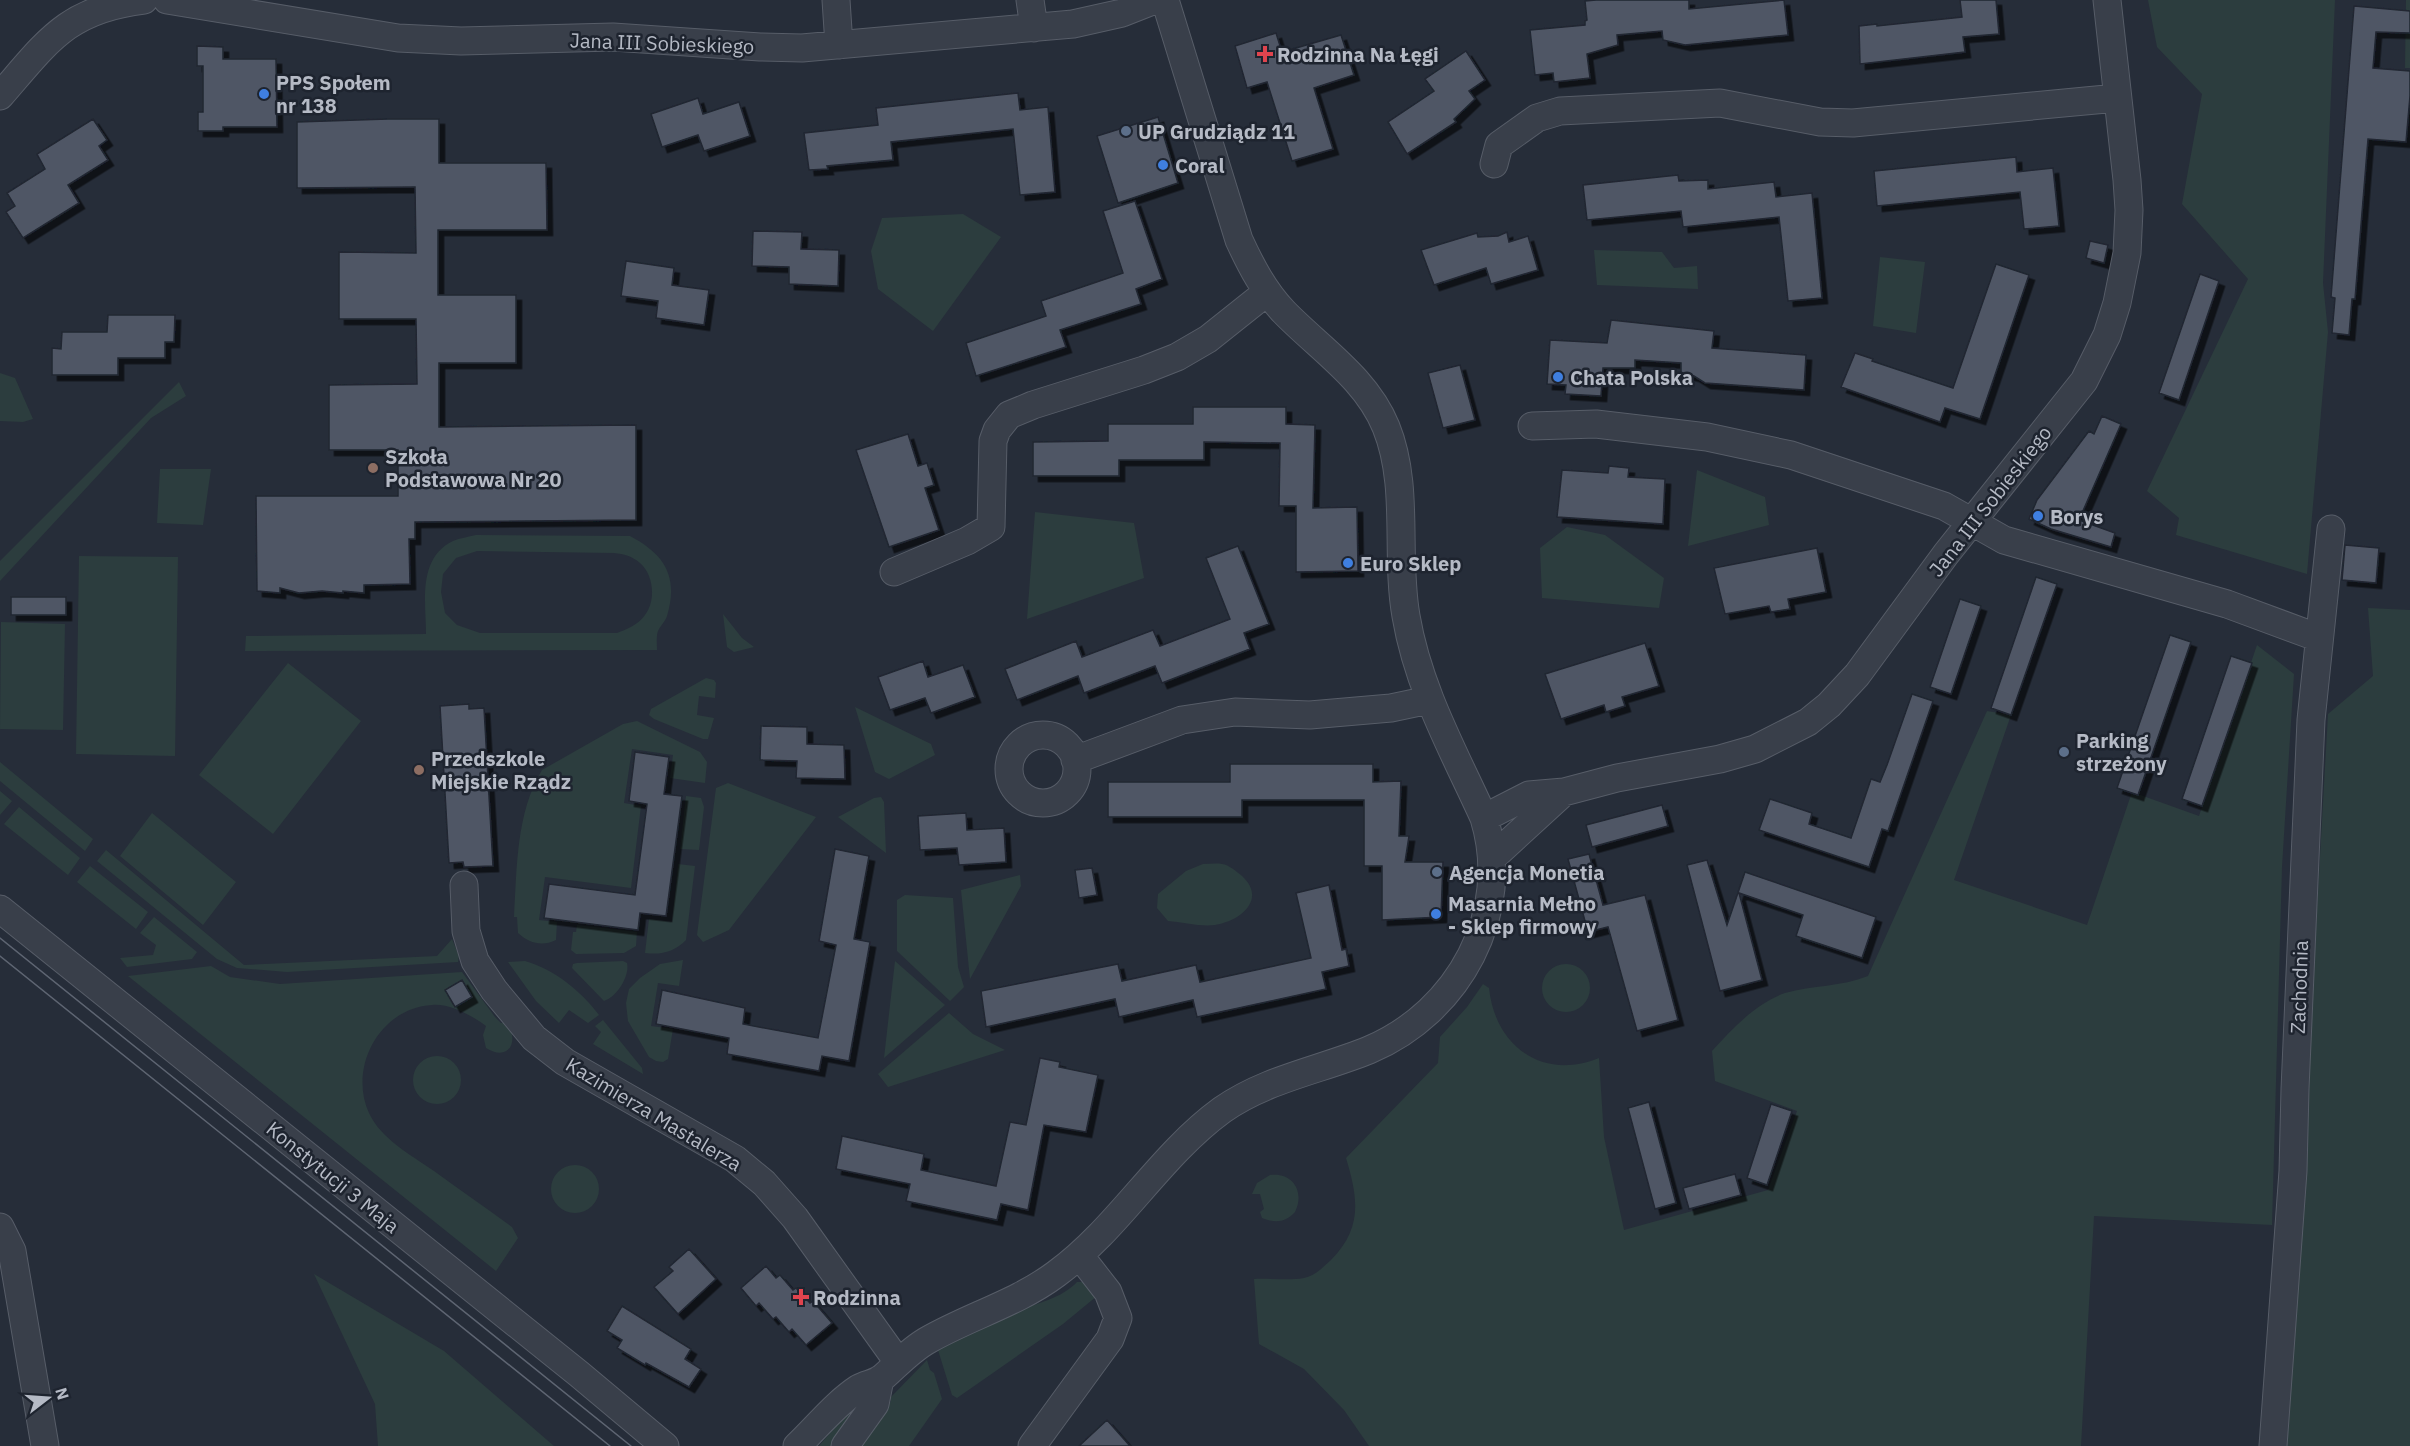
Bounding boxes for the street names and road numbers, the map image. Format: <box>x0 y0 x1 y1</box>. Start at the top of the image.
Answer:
street label: Jana III Sobieskiego <box>569 26 755 60</box>
street label: Jana III Sobieskiego <box>1923 420 2057 582</box>
street label: Zachodnia <box>2284 939 2314 1034</box>
street label: Kazimierza Mastalerza <box>561 1051 747 1177</box>
street label: Konstytucji 3 Maja <box>261 1115 405 1239</box>

